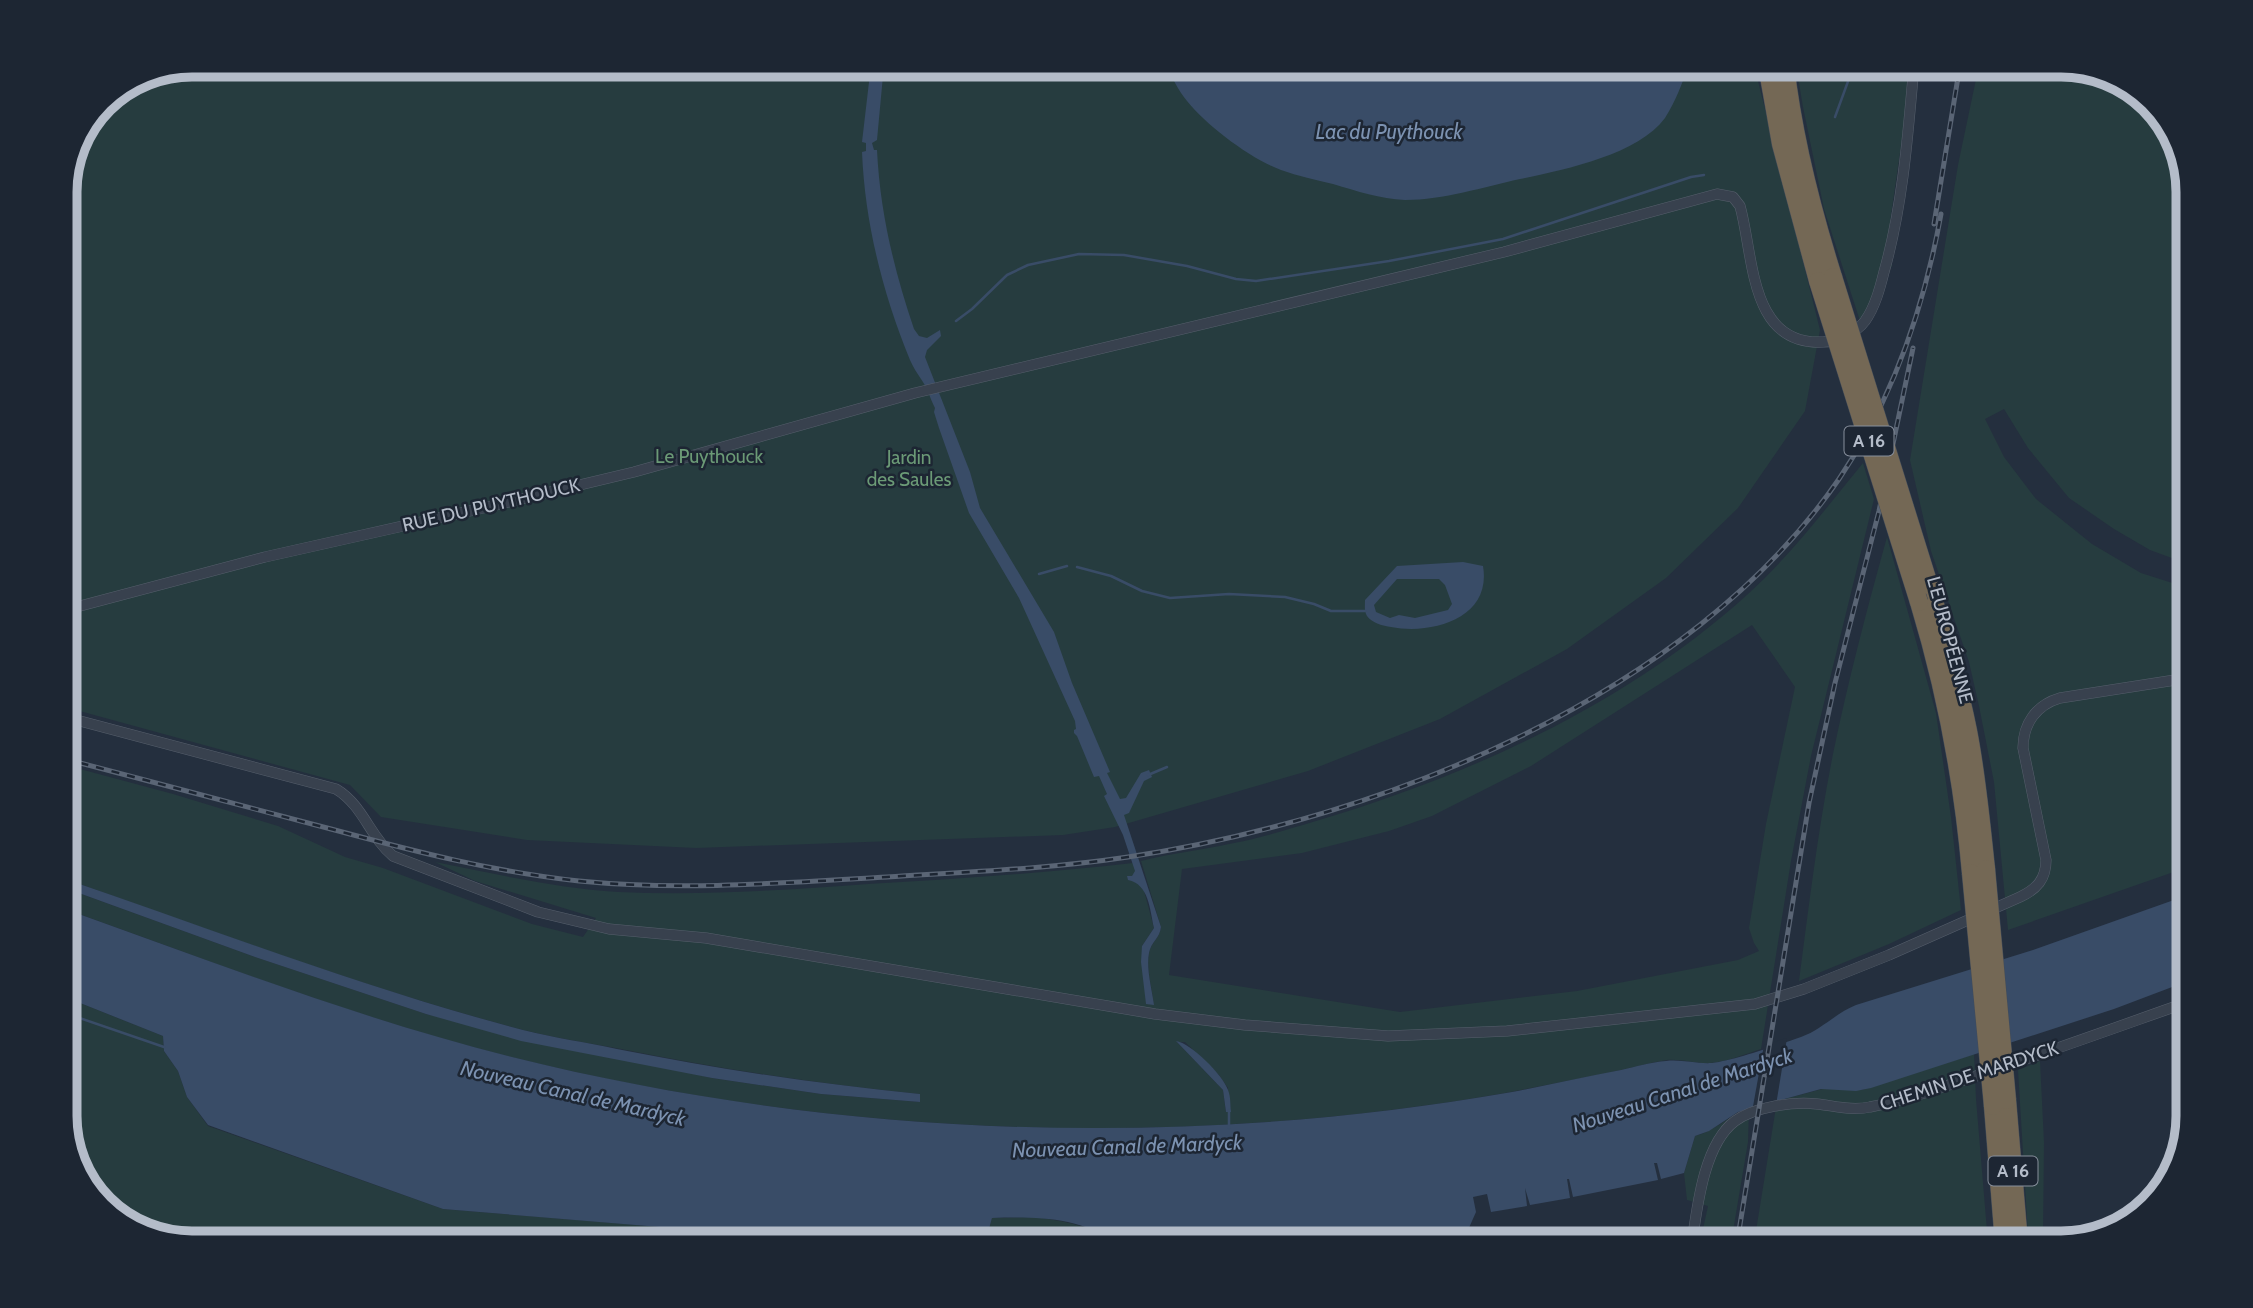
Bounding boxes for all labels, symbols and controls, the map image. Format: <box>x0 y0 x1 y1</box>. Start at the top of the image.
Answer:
water label: Lac du Puythouck <box>1316 119 1463 144</box>
road number: A 16 <box>1844 426 1894 456</box>
park label: Le Puythouck <box>655 445 763 468</box>
park label: Jardin des Saules <box>867 446 951 491</box>
street label: RUE DU PUYTHOUCK <box>400 473 582 537</box>
street label: L'EUROPÉENNE <box>1922 574 1979 706</box>
street label: CHEMIN DE MARDYCK <box>1877 1036 2062 1116</box>
water label: Nouveau Canal de Mardyck <box>1569 1042 1796 1137</box>
water label: Nouveau Canal de Mardyck <box>458 1055 689 1131</box>
water label: Nouveau Canal de Mardyck <box>1012 1129 1243 1163</box>
road number: A 16 <box>1988 1156 2038 1186</box>

